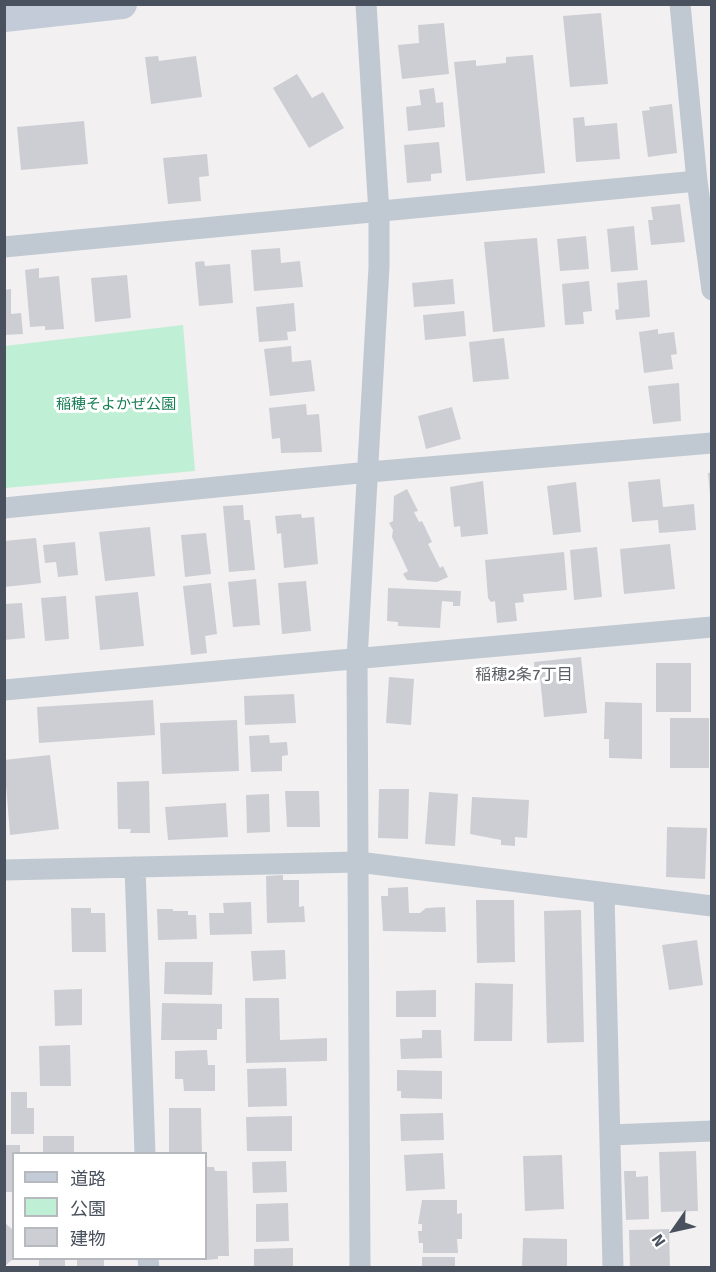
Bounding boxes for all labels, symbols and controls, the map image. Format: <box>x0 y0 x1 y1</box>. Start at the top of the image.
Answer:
park label: 稲穂そよかぜ公園 <box>56 396 176 414</box>
district label: 稲穂2条7丁目 <box>475 666 573 686</box>
legend <box>12 1152 207 1260</box>
text: 道路 <box>70 1168 106 1190</box>
text: 公園 <box>70 1198 106 1220</box>
north arrow <box>644 1200 704 1260</box>
text: 建物 <box>70 1228 106 1250</box>
text: N <box>648 1230 670 1250</box>

